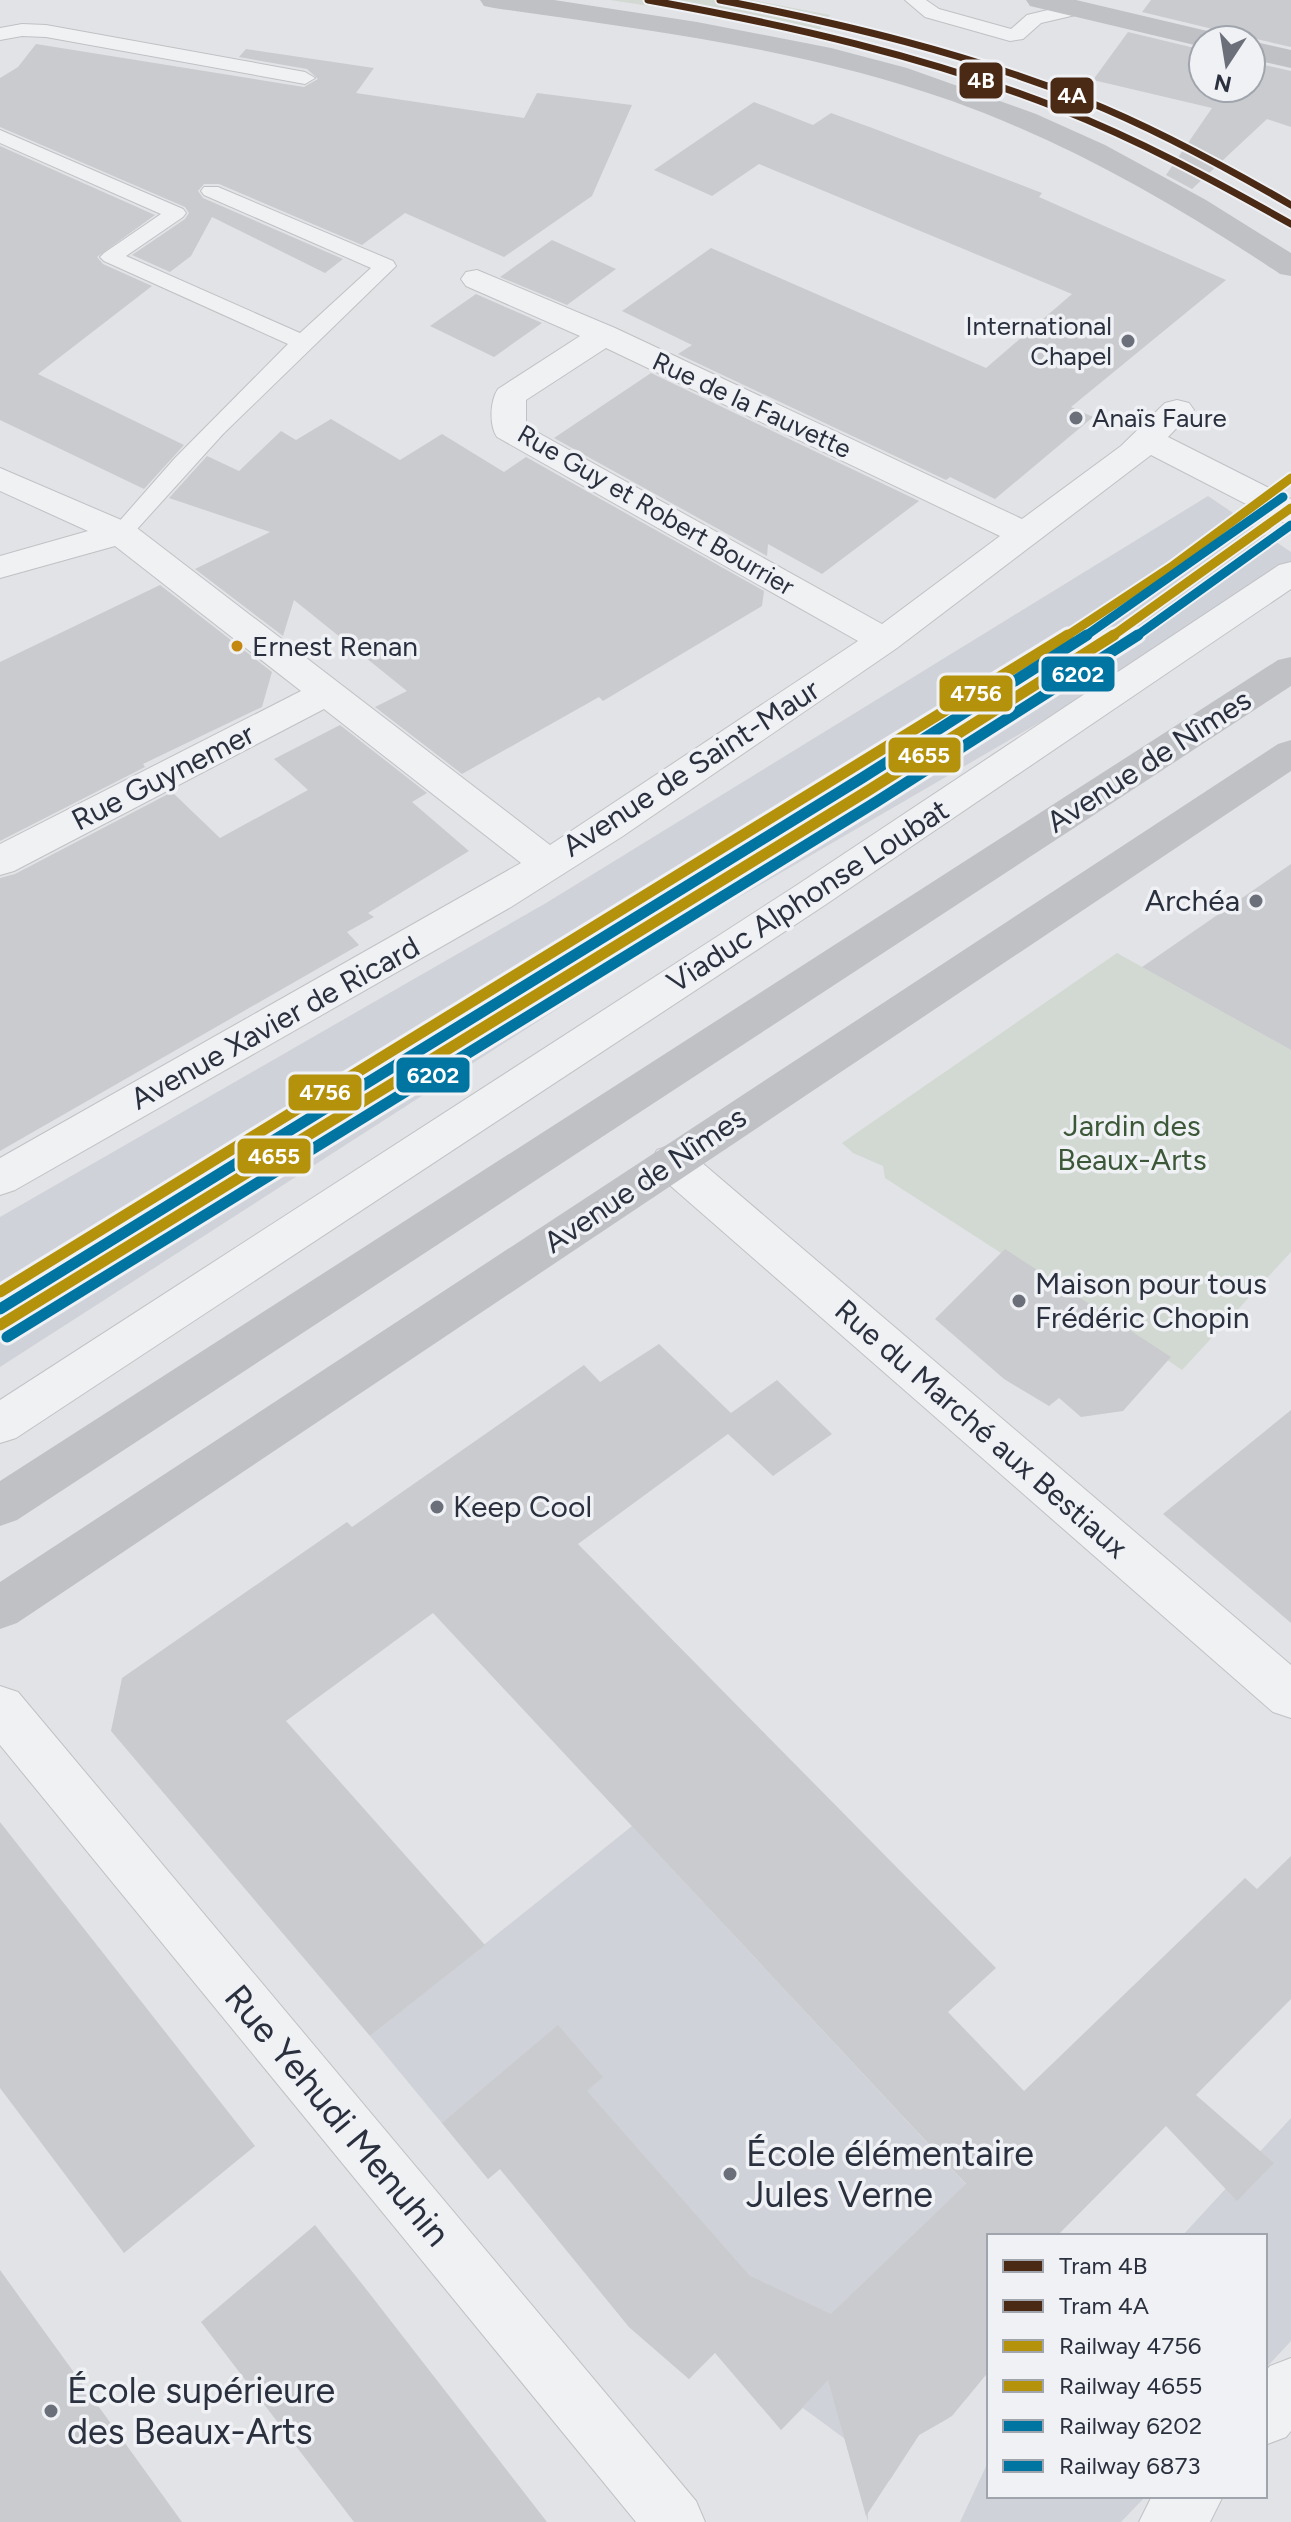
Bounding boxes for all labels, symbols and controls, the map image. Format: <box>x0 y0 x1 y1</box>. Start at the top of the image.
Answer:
north arrow <box>1187 24 1267 104</box>
line badge: 4B <box>958 61 1004 100</box>
text: 4B <box>967 67 995 94</box>
text: N <box>1212 68 1234 98</box>
line badge: 4A <box>1049 76 1095 115</box>
text: 4A <box>1057 82 1087 109</box>
place label: International Chapel <box>966 310 1112 372</box>
marker: International Chapel <box>1119 332 1137 350</box>
street label: Rue de la Fauvette <box>648 345 856 465</box>
place label: Anaïs Faure <box>1092 402 1227 434</box>
marker: Anaïs Faure <box>1067 409 1085 427</box>
street label: Rue Guy et Robert Bourrier <box>512 418 800 602</box>
place label: Ernest Renan <box>252 629 418 663</box>
marker: Ernest Renan <box>229 638 245 654</box>
line badge: 6202 <box>1040 655 1116 693</box>
text: 6202 <box>1052 661 1104 688</box>
street label: Avenue de Saint-Maur <box>555 671 826 865</box>
line badge: 4756 <box>938 674 1014 713</box>
text: 4756 <box>950 680 1002 707</box>
street label: Avenue de Nîmes <box>1040 681 1258 840</box>
street label: Rue Guynemer <box>65 715 260 838</box>
line badge: 4655 <box>887 736 962 774</box>
text: 4655 <box>898 742 950 769</box>
street label: Viaduc Alphonse Loubat <box>660 791 955 1000</box>
place label: Archéa <box>1145 882 1240 919</box>
marker: Archéa <box>1247 892 1265 910</box>
street label: Avenue Xavier de Ricard <box>124 928 426 1117</box>
line badge: 6202 <box>395 1056 471 1094</box>
text: 6202 <box>407 1062 459 1089</box>
line badge: 4756 <box>287 1073 363 1112</box>
text: 4756 <box>299 1079 351 1106</box>
street label: Avenue de Nîmes <box>536 1098 753 1261</box>
park label: Jardin des Beaux-Arts <box>1057 1107 1207 1178</box>
line badge: 4655 <box>236 1137 312 1175</box>
text: 4655 <box>248 1143 300 1170</box>
place label: Maison pour tous Frédéric Chopin <box>1035 1265 1267 1336</box>
street label: Rue du Marché aux Bestiaux <box>827 1291 1135 1566</box>
marker: Maison pour tous Frédéric Chopin <box>1010 1292 1028 1310</box>
place label: Keep Cool <box>453 1488 592 1525</box>
marker: Keep Cool <box>428 1498 446 1516</box>
street label: Rue Yehudi Menuhin <box>216 1976 459 2255</box>
place label: École élémentaire Jules Verne <box>746 2132 1034 2216</box>
marker: École élémentaire Jules Verne <box>721 2165 739 2183</box>
legend <box>987 2234 1267 2498</box>
text: Tram 4B <box>1059 2251 1147 2280</box>
text: Tram 4A <box>1059 2291 1150 2320</box>
text: Railway 4756 <box>1059 2331 1201 2360</box>
place label: École supérieure des Beaux-Arts <box>67 2369 335 2453</box>
text: Railway 4655 <box>1059 2371 1202 2400</box>
marker: École supérieure des Beaux-Arts <box>42 2402 60 2420</box>
text: Railway 6202 <box>1059 2411 1202 2440</box>
text: Railway 6873 <box>1059 2451 1201 2480</box>

